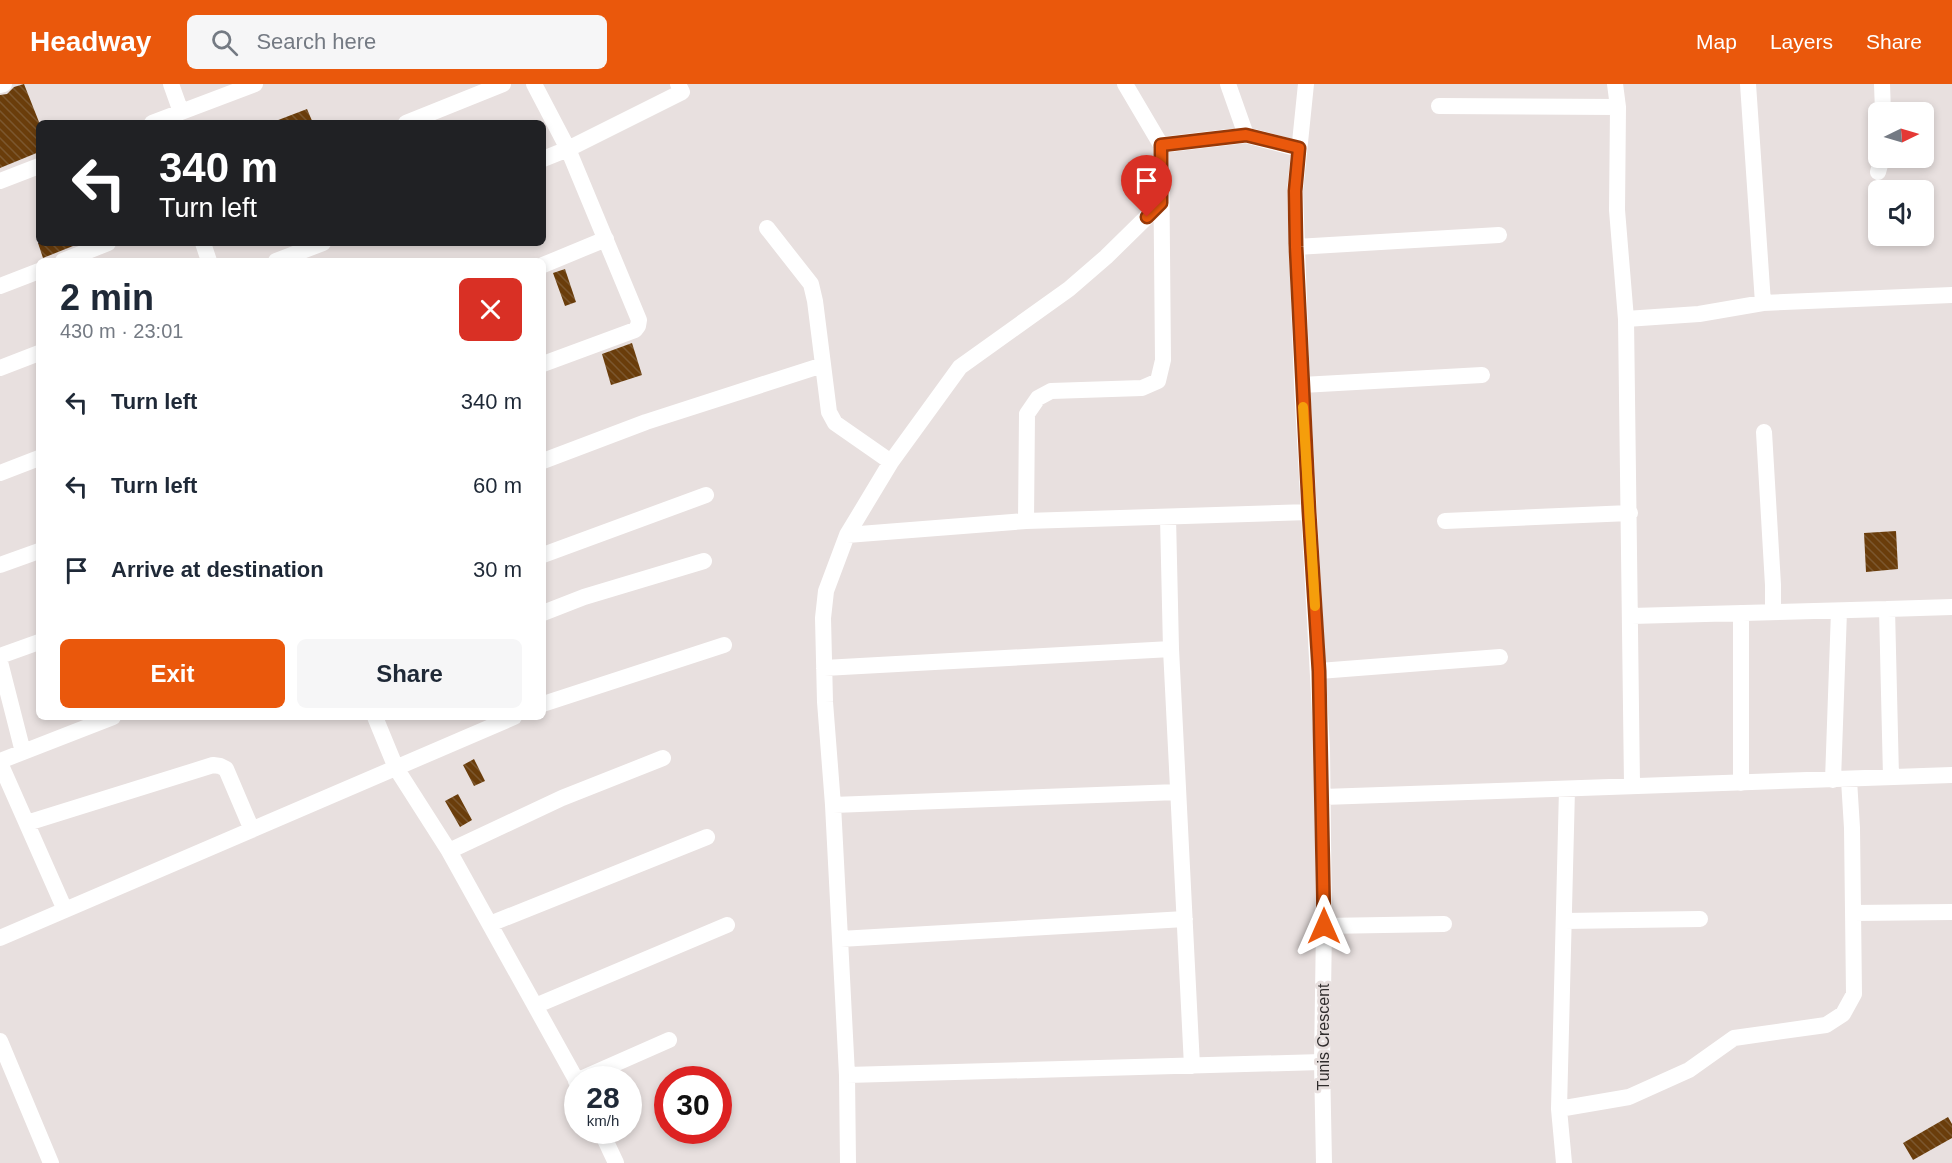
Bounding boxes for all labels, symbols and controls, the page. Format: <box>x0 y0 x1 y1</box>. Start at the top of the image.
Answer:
search box <box>187 15 607 69</box>
text: Headway <box>30 26 151 57</box>
icon: search <box>208 26 241 59</box>
text: Search here <box>256 29 376 54</box>
text: Map <box>1696 30 1737 53</box>
text: Layers <box>1770 30 1833 53</box>
text: Share <box>1866 30 1922 53</box>
north arrow <box>1868 102 1934 168</box>
map controls <box>1868 102 1934 246</box>
icon: left <box>60 144 138 222</box>
text: 340 m <box>159 144 278 191</box>
pin <box>1121 155 1172 217</box>
icon: arrive <box>1130 164 1163 197</box>
button: sound <box>1868 180 1934 246</box>
text: Turn left <box>159 193 257 223</box>
text: 2 min <box>60 277 154 318</box>
button: close <box>459 278 522 341</box>
text: 430 m · 23:01 <box>60 320 183 342</box>
icon: left <box>60 386 93 419</box>
text: Turn left <box>111 389 197 414</box>
text: 340 m <box>461 389 522 414</box>
icon: left <box>60 470 93 503</box>
text: Turn left <box>111 473 197 498</box>
text: 60 m <box>473 473 522 498</box>
icon: arrive <box>60 554 93 587</box>
text: Arrive at destination <box>111 557 324 582</box>
text: 30 m <box>473 557 522 582</box>
button: Exit <box>60 639 285 708</box>
button: Share <box>297 639 522 708</box>
position arrow <box>1292 894 1356 958</box>
street label: Tunis Crescent <box>1315 983 1332 1091</box>
speed limit sign: 30 <box>654 1066 732 1144</box>
text: 28 <box>586 1081 620 1114</box>
text: km/h <box>587 1112 619 1129</box>

